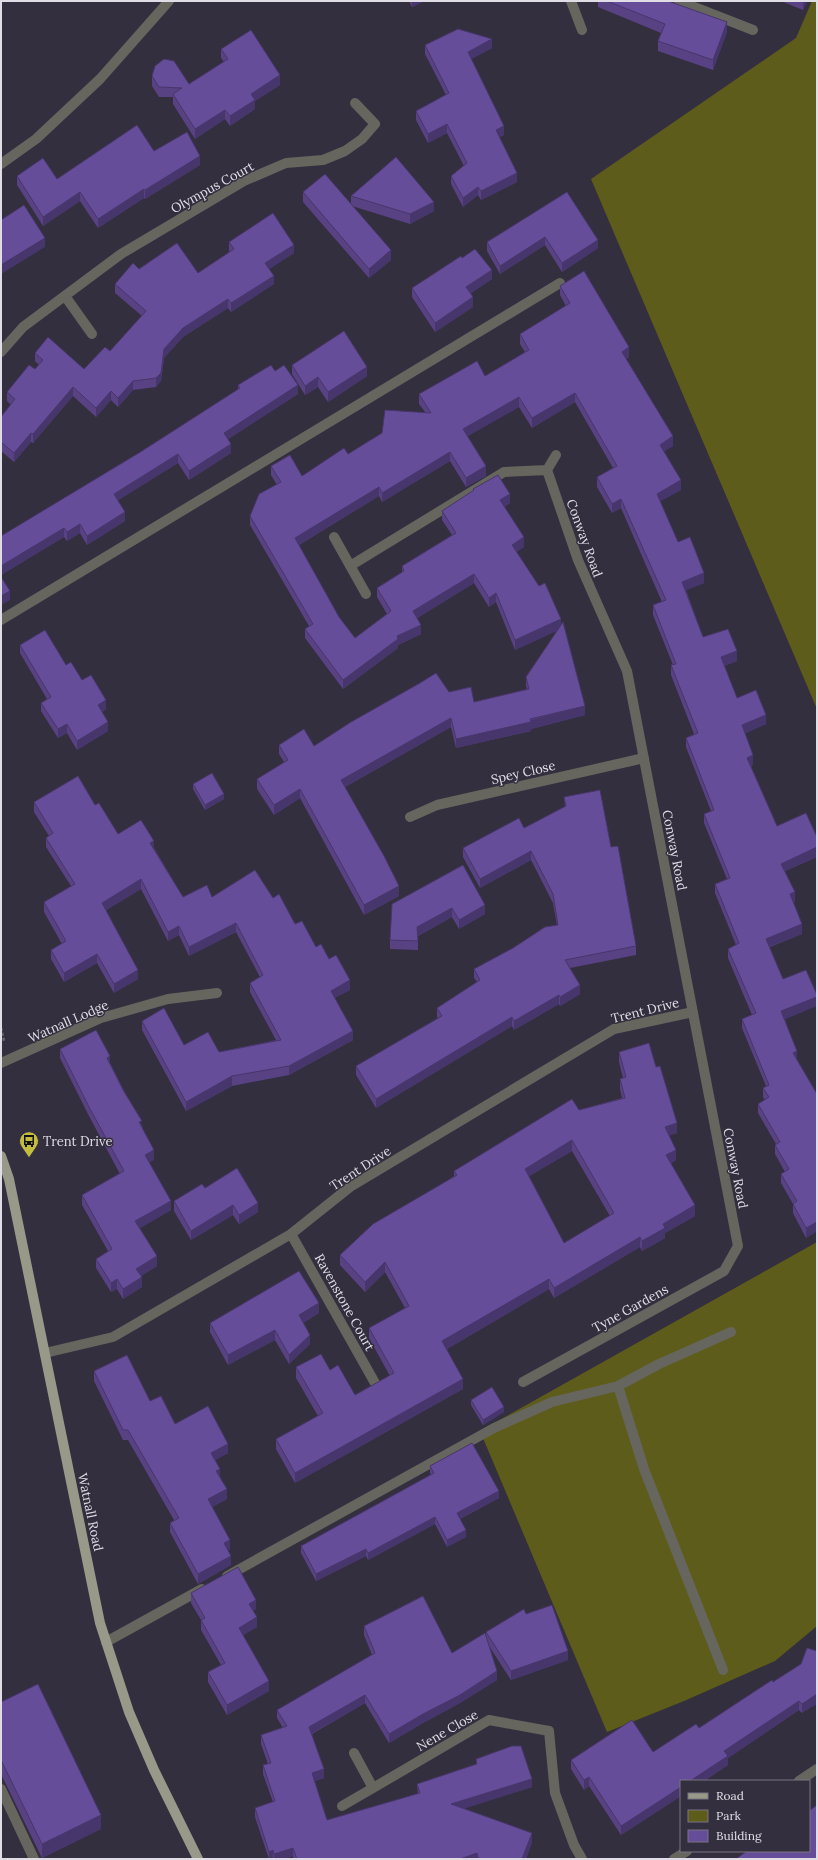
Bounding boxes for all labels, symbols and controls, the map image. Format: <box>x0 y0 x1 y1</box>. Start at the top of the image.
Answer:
street label: Olympus Court <box>168 158 257 217</box>
street label: Conway Road <box>563 497 607 580</box>
street label: Spey Close <box>489 757 557 788</box>
street label: Conway Road <box>658 808 691 892</box>
street label: Trent Drive <box>609 994 681 1027</box>
street label: Watnall Lodge <box>25 996 111 1047</box>
street label: Conway Road <box>719 1126 752 1210</box>
bus stop icon: Trent Drive <box>18 1130 40 1158</box>
place label: Trent Drive <box>43 1133 112 1150</box>
street label: Trent Drive <box>327 1142 394 1194</box>
street label: Ravenstone Court <box>311 1251 378 1354</box>
street label: Tyne Gardens <box>589 1281 671 1336</box>
street label: Watnall Road <box>74 1472 107 1553</box>
street label: Nene Close <box>413 1706 481 1755</box>
legend <box>680 1780 810 1852</box>
text: Road <box>716 1788 744 1803</box>
text: Park <box>716 1808 742 1823</box>
text: Building <box>716 1828 762 1843</box>

